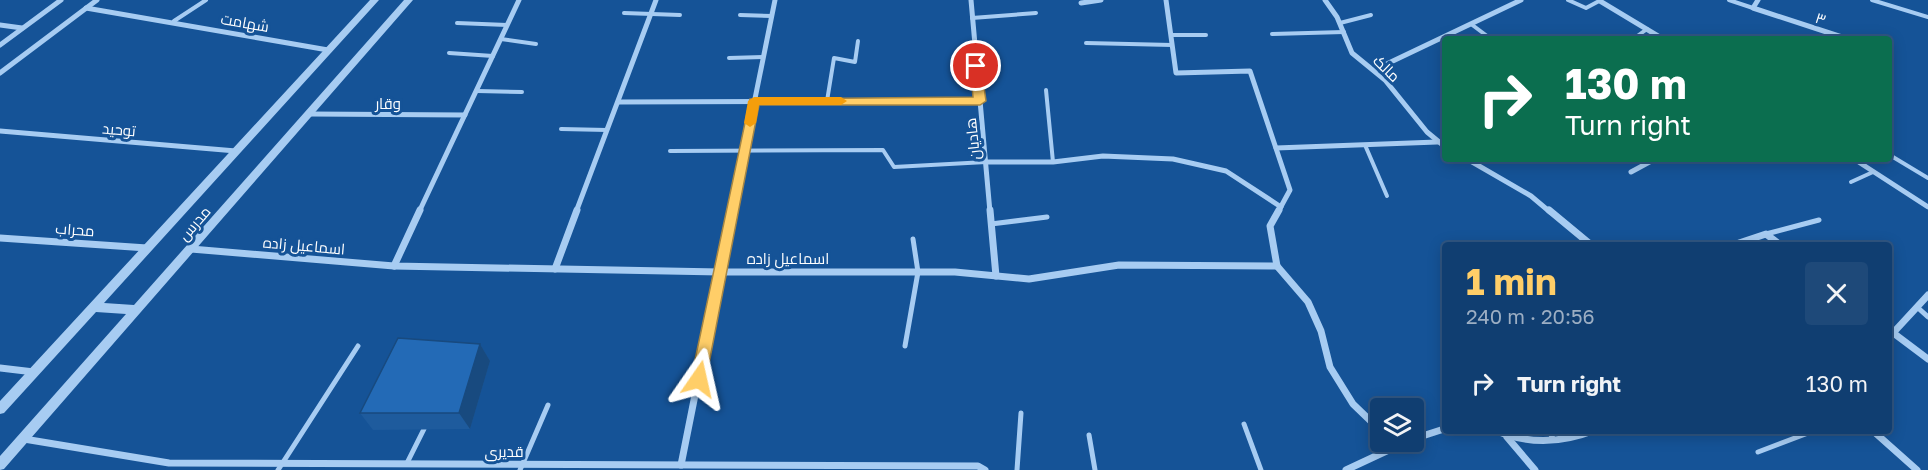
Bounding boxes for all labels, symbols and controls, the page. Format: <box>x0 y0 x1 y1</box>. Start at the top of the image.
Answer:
street label: ۳ <box>1813 8 1829 28</box>
street label: شهامت <box>219 9 271 37</box>
pin <box>950 40 1001 91</box>
icon: arrive <box>959 49 992 82</box>
street label: مالک <box>1370 51 1404 85</box>
text: 130 m <box>1565 58 1687 108</box>
icon: right <box>1466 60 1544 138</box>
street label: وقار <box>374 94 401 113</box>
text: Turn right <box>1565 109 1691 141</box>
street label: هادیان <box>961 117 985 161</box>
street label: توحید <box>101 119 136 140</box>
street label: مدرس <box>174 202 215 245</box>
street label: محراب <box>55 219 95 240</box>
street label: اسماعیل زاده <box>262 232 346 260</box>
street label: اسماعیل زاده <box>747 249 829 269</box>
text: 1 min <box>1466 260 1557 303</box>
button: close <box>1805 262 1868 325</box>
text: 240 m · 20:56 <box>1466 304 1595 328</box>
position arrow <box>667 347 731 411</box>
icon: right <box>1466 367 1499 400</box>
text: Turn right <box>1517 370 1621 397</box>
text: 130 m <box>1806 370 1868 397</box>
map controls <box>1370 398 1424 452</box>
button: layers <box>1370 398 1424 452</box>
street label: قدیری <box>484 442 524 462</box>

